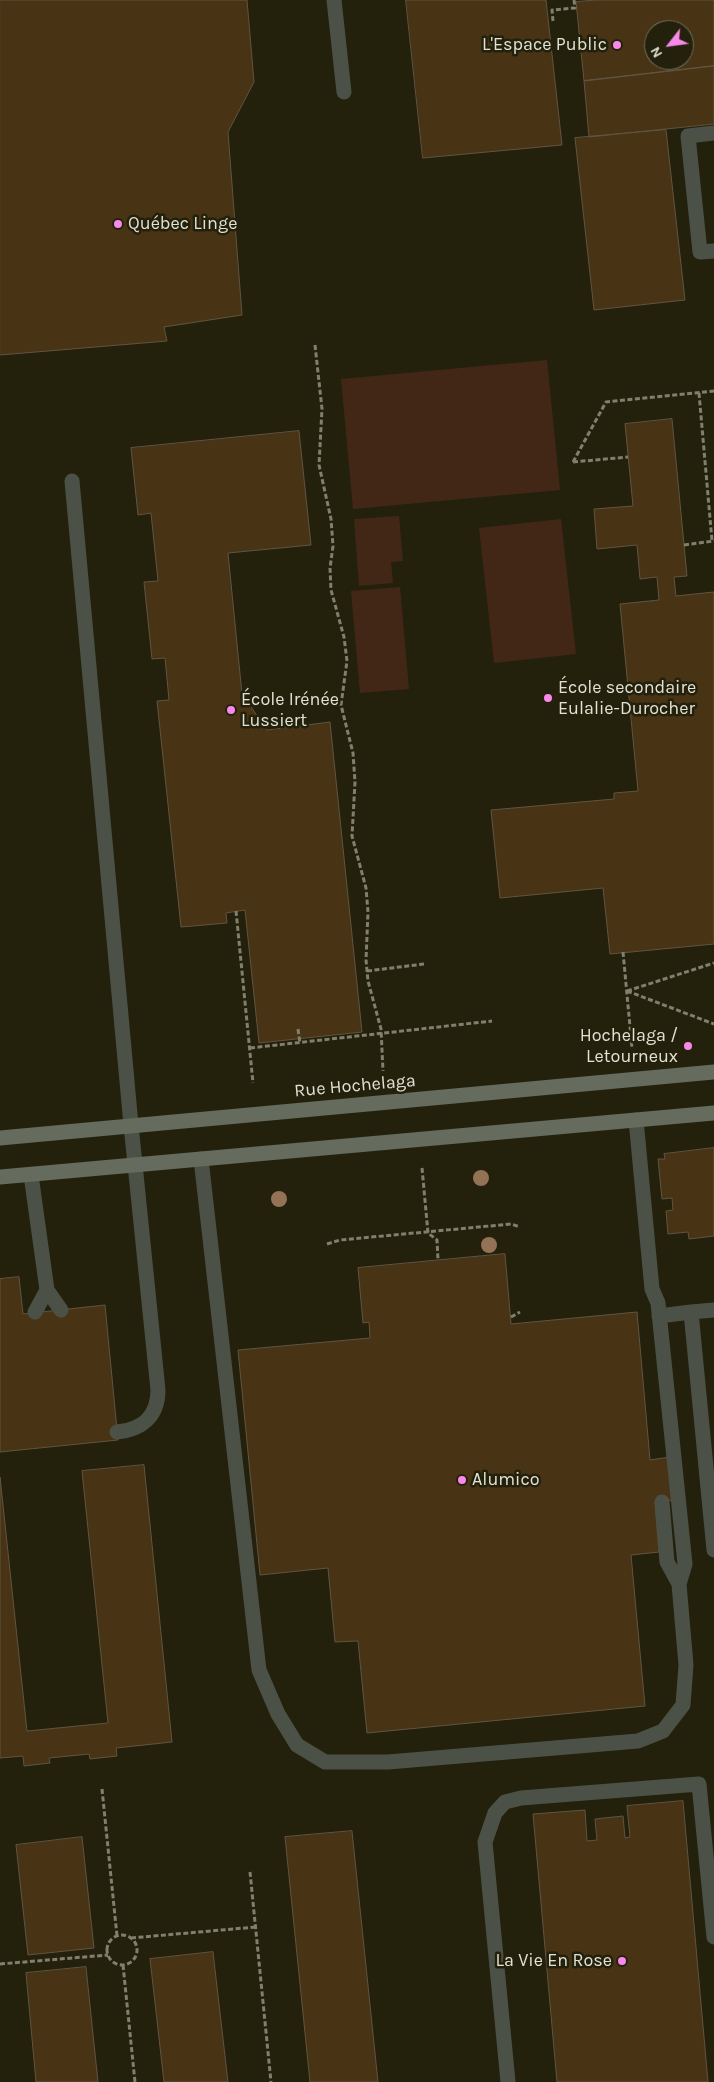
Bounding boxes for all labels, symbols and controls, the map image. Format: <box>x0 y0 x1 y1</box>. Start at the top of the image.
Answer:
north arrow <box>644 20 694 70</box>
place label: L'Espace Public <box>482 34 607 56</box>
marker: L'Espace Public <box>611 39 623 51</box>
text: N <box>647 44 666 61</box>
place label: Québec Linge <box>128 213 237 235</box>
marker: Québec Linge <box>112 218 124 230</box>
place label: École secondaire Eulalie-Durocher <box>558 677 696 720</box>
place label: École Irénée Lussiert <box>241 689 339 732</box>
marker: École secondaire Eulalie-Durocher <box>542 692 554 704</box>
marker: École Irénée Lussiert <box>225 704 237 716</box>
place label: Hochelaga / Letourneux <box>580 1025 678 1068</box>
marker: Hochelaga / Letourneux <box>682 1040 694 1052</box>
street label: Rue Hochelaga <box>293 1070 417 1102</box>
place label: Alumico <box>472 1469 540 1491</box>
marker: Alumico <box>456 1474 468 1486</box>
place label: La Vie En Rose <box>496 1950 612 1972</box>
marker: La Vie En Rose <box>616 1955 628 1967</box>

